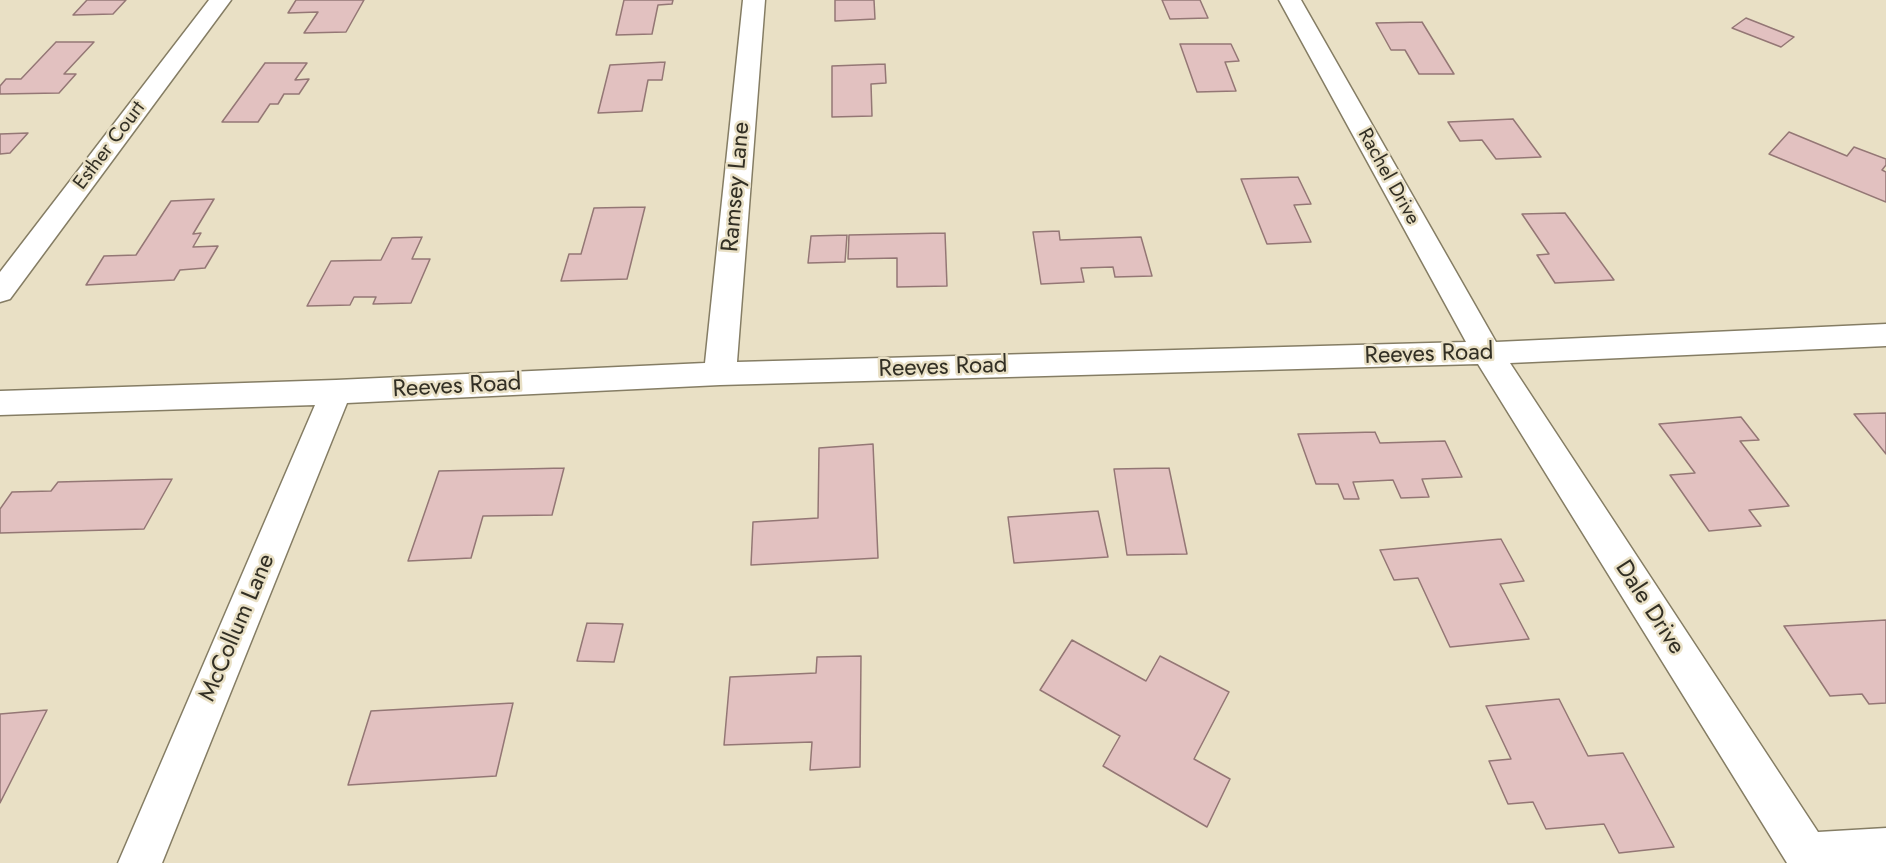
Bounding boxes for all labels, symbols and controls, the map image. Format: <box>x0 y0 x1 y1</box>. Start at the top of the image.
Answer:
street label: Esther Court <box>69 97 151 195</box>
street label: Ramsey Lane <box>717 121 757 253</box>
street label: Rachel Drive <box>1352 125 1424 229</box>
street label: Reeves Road <box>1364 338 1494 372</box>
street label: Reeves Road <box>878 351 1008 385</box>
street label: Reeves Road <box>392 369 522 405</box>
street label: McCollum Lane <box>194 550 282 706</box>
street label: Dale Drive <box>1608 556 1690 660</box>

